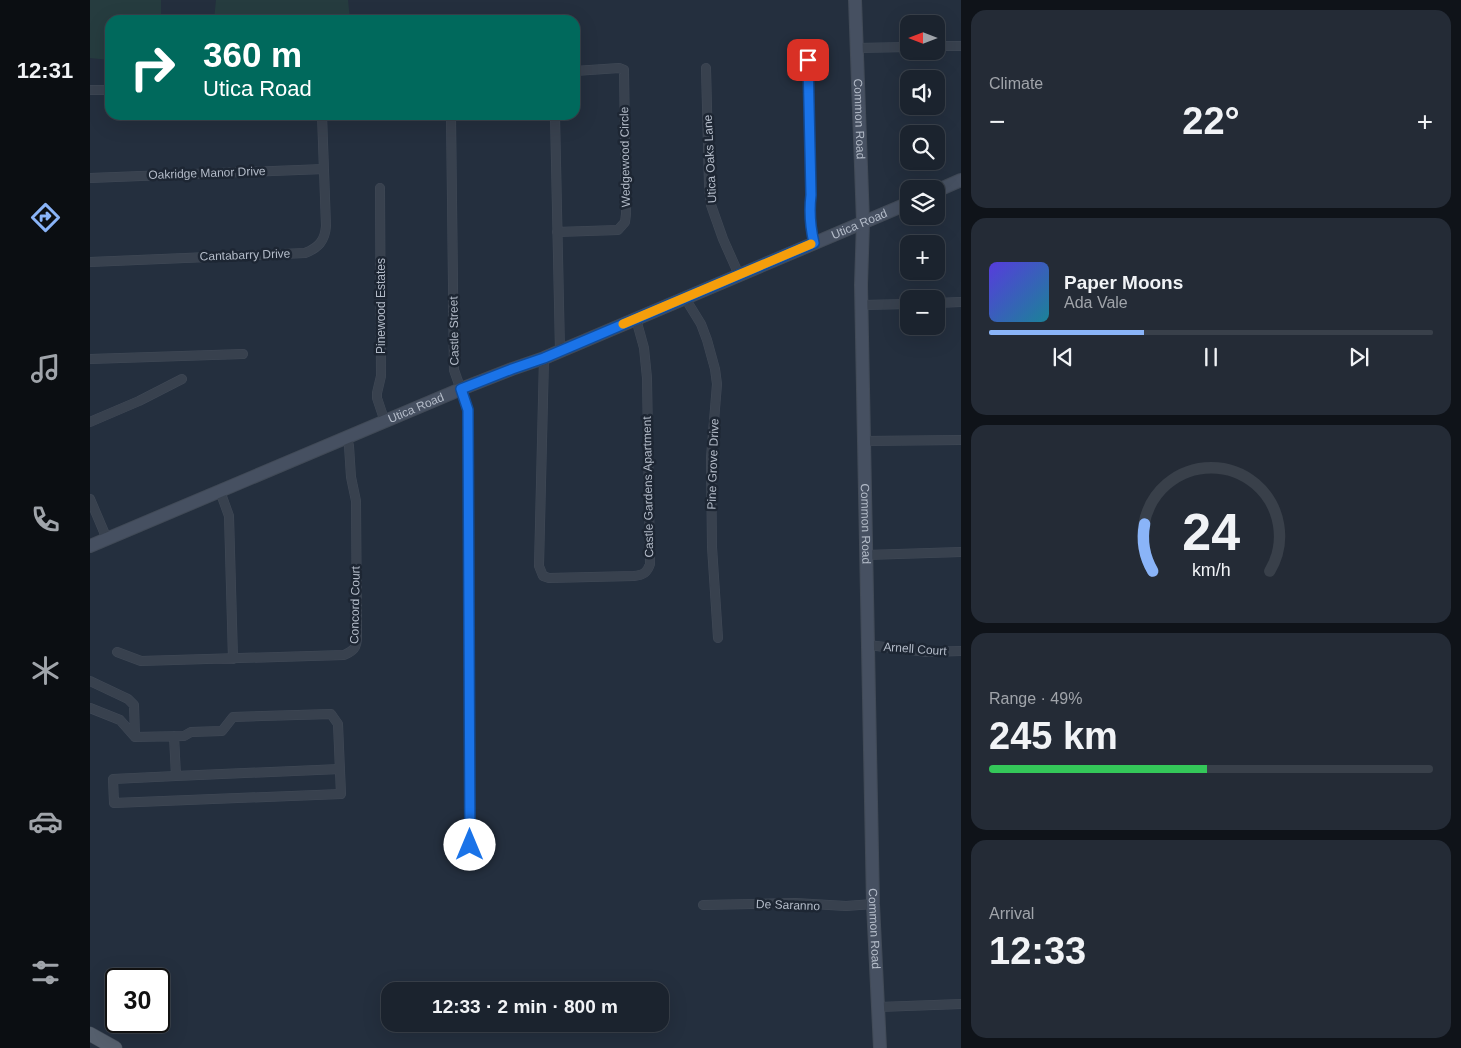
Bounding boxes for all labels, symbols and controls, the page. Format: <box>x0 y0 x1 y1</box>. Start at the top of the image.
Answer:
north arrow <box>900 15 945 60</box>
map controls <box>900 15 945 335</box>
icon: right <box>120 35 185 100</box>
text: 360 m <box>203 35 302 74</box>
pin <box>787 39 829 81</box>
icon: arrive <box>794 46 822 74</box>
text: 12:31 <box>17 58 73 83</box>
button: sound <box>900 70 945 115</box>
text: Climate <box>989 75 1043 92</box>
text: Utica Road <box>203 76 312 101</box>
street label: Common Road <box>851 78 868 160</box>
text: 22° <box>1182 100 1240 142</box>
street label: Wedgewood Circle <box>617 106 633 207</box>
text: − <box>989 106 1005 137</box>
text: + <box>1417 106 1433 137</box>
street label: Utica Oaks Lane <box>701 114 719 204</box>
button: search <box>900 125 945 170</box>
street label: Oakridge Manor Drive <box>148 164 266 182</box>
button: layers <box>900 180 945 225</box>
icon: directions <box>28 200 63 235</box>
street label: Utica Road <box>829 206 889 242</box>
button: + <box>900 235 945 280</box>
street label: Cantabarry Drive <box>199 246 291 264</box>
street label: Pinewood Estates <box>374 258 388 354</box>
text: Paper Moons <box>1064 272 1183 293</box>
button: − <box>900 290 945 335</box>
text: Ada Vale <box>1064 294 1128 311</box>
street label: Castle Street <box>446 296 462 366</box>
icon: previous <box>1049 343 1077 371</box>
icon: pause <box>1197 343 1225 371</box>
icon: next <box>1345 343 1373 371</box>
icon: music <box>28 351 63 386</box>
street label: Utica Road <box>386 390 446 426</box>
street label: Castle Gardens Apartment <box>640 416 656 558</box>
street label: Pine Grove Drive <box>704 418 722 510</box>
street label: Common Road <box>858 483 873 564</box>
icon: phone <box>28 502 63 537</box>
text: 24 <box>1182 503 1240 561</box>
text: km/h <box>1192 560 1230 580</box>
street label: Concord Court <box>347 565 363 644</box>
street label: Arnell Court <box>883 640 948 658</box>
icon: climate <box>28 653 63 688</box>
text: Range · 49% <box>989 690 1082 707</box>
text: 245 km <box>989 715 1118 757</box>
icon: car <box>28 804 63 839</box>
position arrow <box>443 818 495 870</box>
street label: Common Road <box>866 888 883 969</box>
street label: De Saranno <box>756 897 821 913</box>
text: Arrival <box>989 905 1034 922</box>
text: 12:33 <box>989 930 1086 972</box>
icon: filters <box>28 955 63 990</box>
speed limit sign: 30 <box>105 968 170 1033</box>
text: 12:33 · 2 min · 800 m <box>432 996 618 1017</box>

